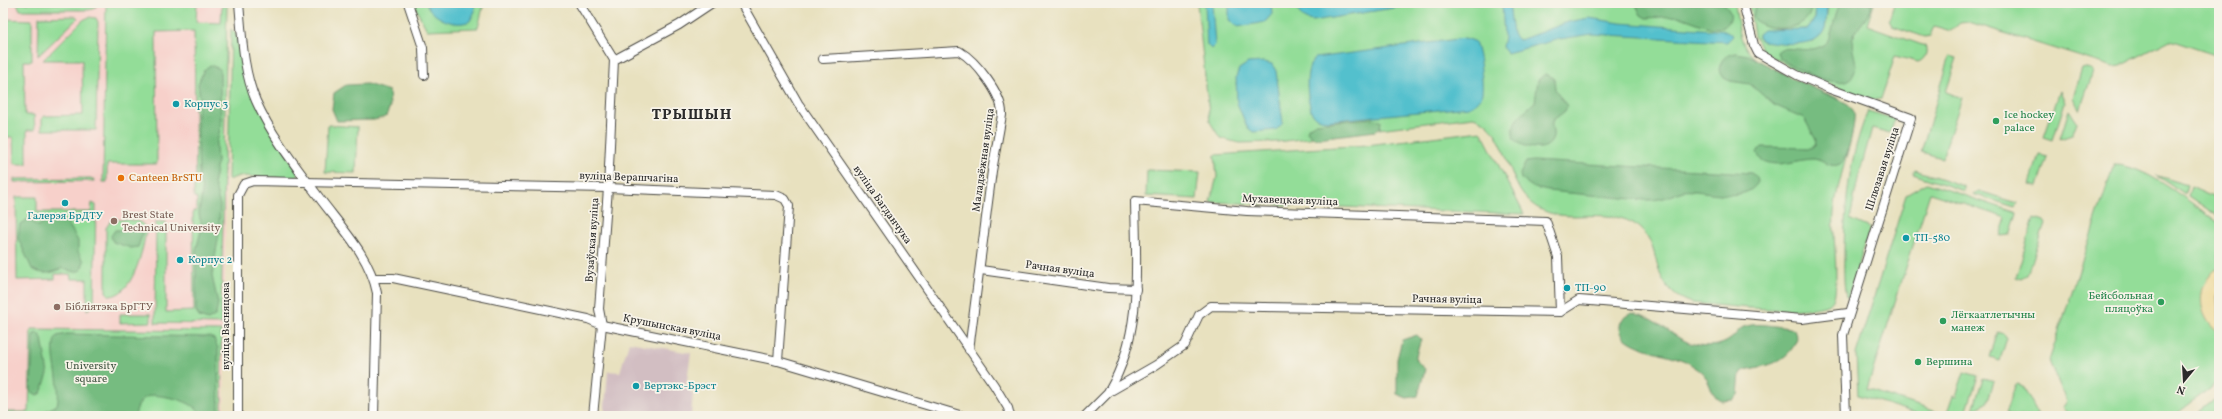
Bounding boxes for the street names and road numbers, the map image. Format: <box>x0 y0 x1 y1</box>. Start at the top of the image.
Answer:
street label: Маладзёжная вуліца <box>969 107 999 213</box>
street label: Шлюзавая вуліца <box>1862 125 1904 213</box>
street label: вуліца Багданчука <box>849 163 915 248</box>
street label: вуліца Верашчагіна <box>579 169 679 187</box>
street label: Мухавецкая вуліца <box>1242 192 1339 210</box>
street label: Вузаўская вуліца <box>583 197 603 283</box>
street label: Рачная вуліца <box>1024 258 1096 282</box>
street label: вуліца Васняцова <box>219 281 234 370</box>
street label: Рачная вуліца <box>1412 292 1483 308</box>
street label: Крушынская вуліца <box>622 311 723 345</box>

